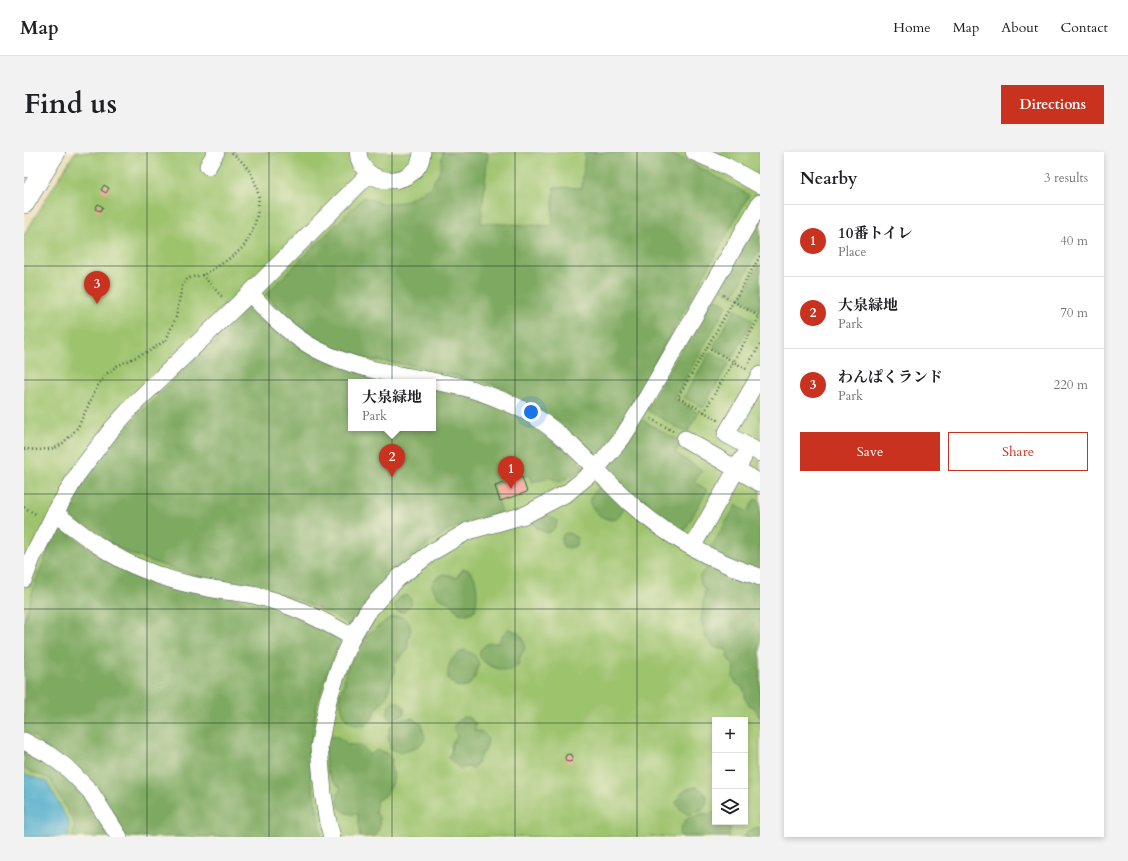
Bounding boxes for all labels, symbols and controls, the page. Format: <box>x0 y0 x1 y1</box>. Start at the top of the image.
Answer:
text: Map <box>20 15 59 41</box>
text: Home <box>893 18 931 37</box>
text: Map <box>953 18 979 37</box>
text: About <box>1001 18 1038 37</box>
text: Contact <box>1060 18 1108 37</box>
text: Find us <box>24 85 117 123</box>
button: Directions <box>1001 85 1104 124</box>
text: Nearby <box>800 167 857 190</box>
text: 3 results <box>1044 169 1088 187</box>
text: 10番トイレ <box>838 223 913 243</box>
text: 1 <box>810 232 816 250</box>
text: 40 m <box>1060 232 1088 250</box>
text: Place <box>838 243 866 261</box>
pin: 3 <box>84 271 110 304</box>
text: 大泉緑地 <box>838 295 898 315</box>
text: 2 <box>810 304 816 322</box>
text: 70 m <box>1060 304 1088 322</box>
text: Park <box>838 315 863 333</box>
text: わんぱくランド <box>838 367 943 387</box>
text: 3 <box>810 376 816 394</box>
text: 220 m <box>1054 376 1088 394</box>
popup <box>348 379 436 431</box>
text: 大泉緑地 <box>362 387 422 407</box>
text: Park <box>838 387 863 405</box>
your location <box>521 402 541 422</box>
text: Park <box>362 407 387 425</box>
button: Save <box>800 432 940 471</box>
button: Share <box>948 432 1088 471</box>
pin: 2 <box>379 444 405 477</box>
pin: 1 <box>498 456 524 489</box>
map controls <box>712 717 748 825</box>
button: + <box>712 717 748 753</box>
button: − <box>712 753 748 789</box>
button: layers <box>712 789 748 825</box>

